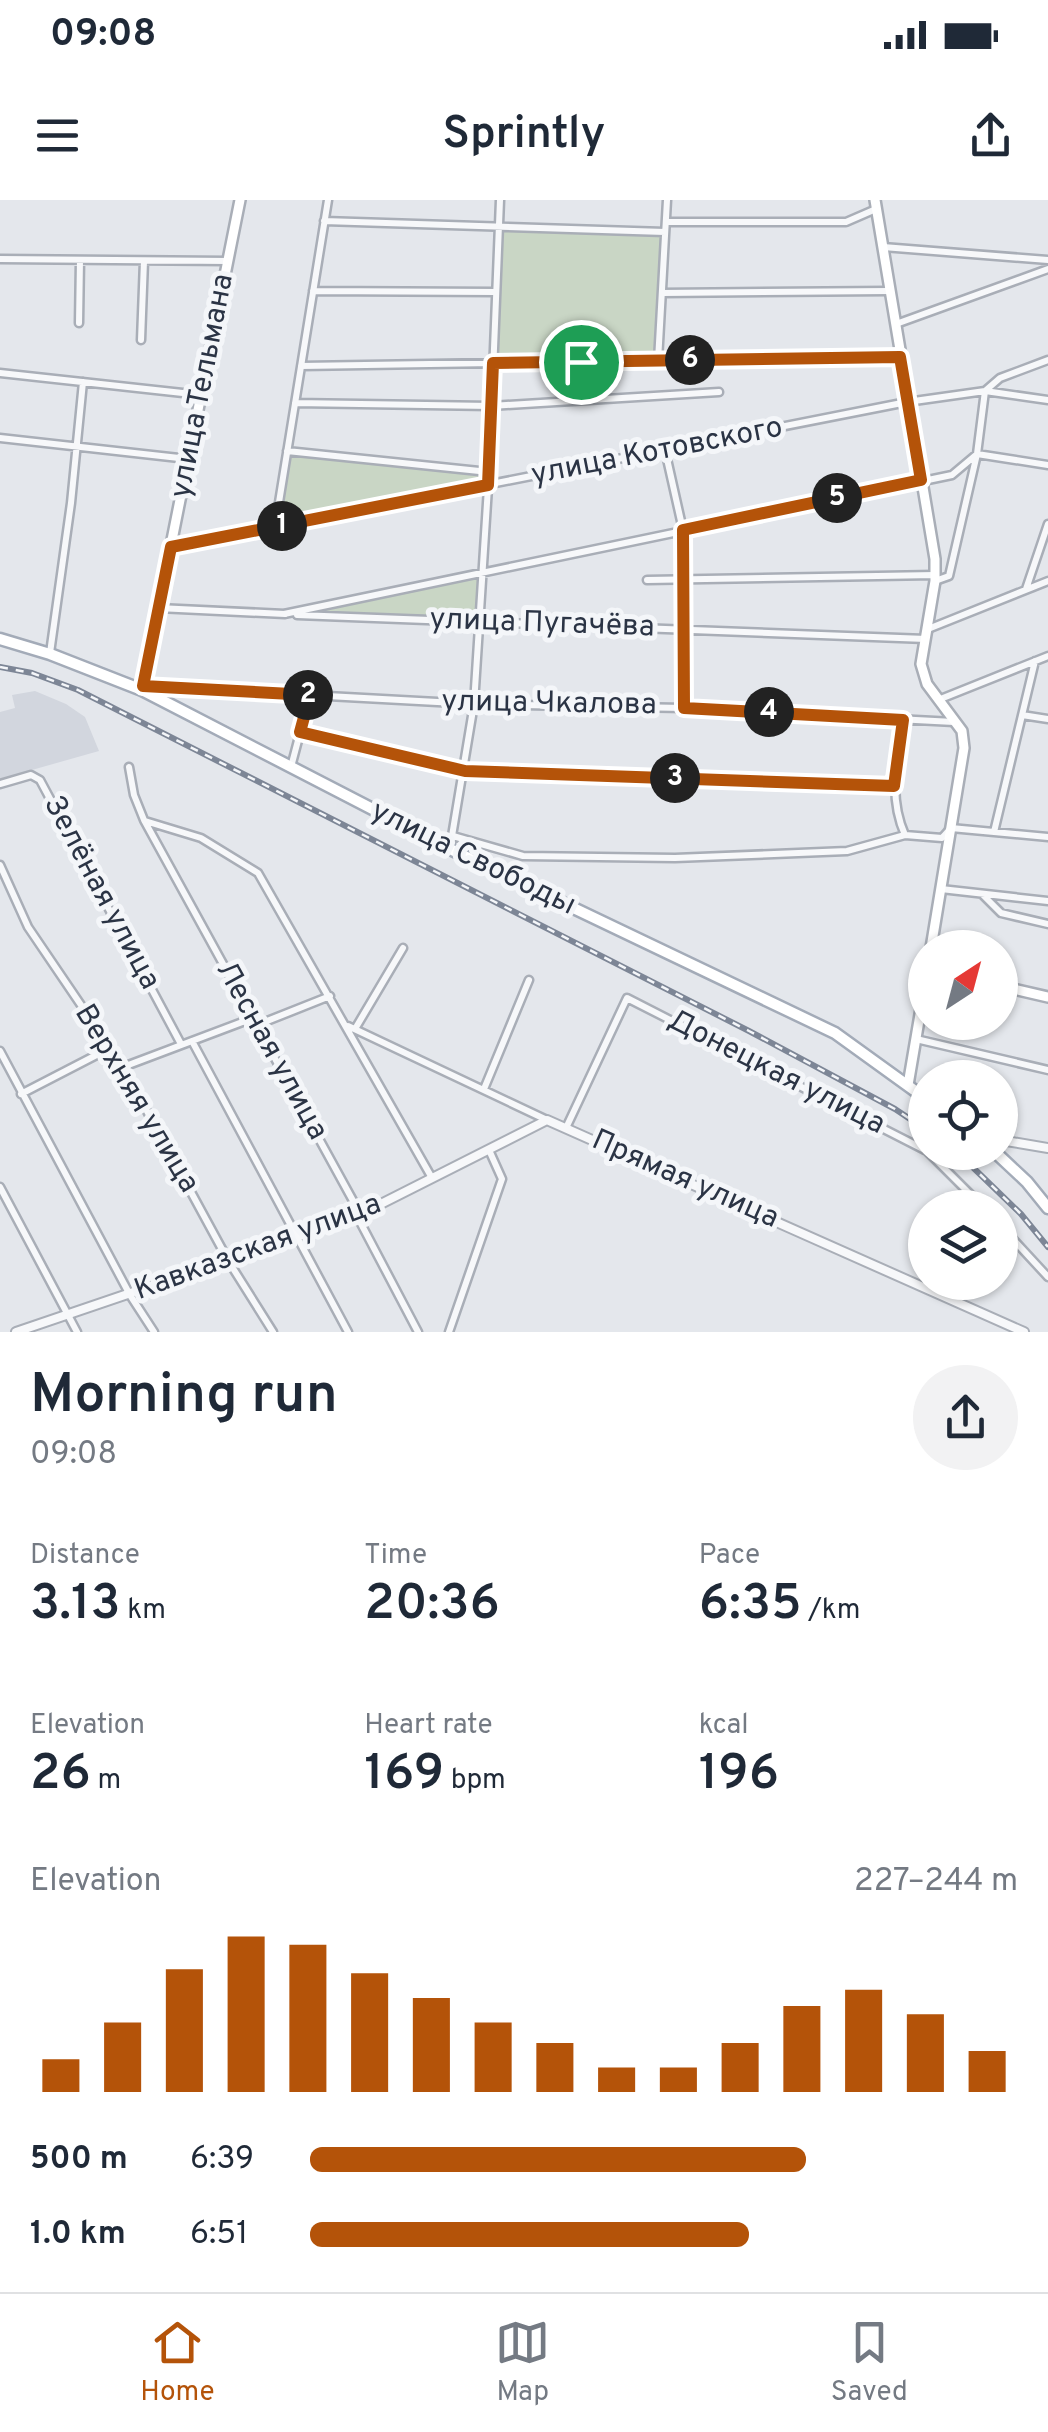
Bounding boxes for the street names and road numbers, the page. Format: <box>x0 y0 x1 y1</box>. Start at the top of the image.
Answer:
street label: улица Тельмана <box>163 271 243 501</box>
street label: улица Котовского <box>528 410 786 494</box>
street label: улица Пугачёва <box>429 602 655 646</box>
street label: улица Чкалова <box>441 684 657 724</box>
street label: Зелёная улица <box>34 790 168 996</box>
street label: улица Свободы <box>364 793 582 925</box>
street label: Лесная улица <box>207 955 335 1147</box>
street label: Верхняя улица <box>65 998 207 1200</box>
street label: Донецкая улица <box>661 1002 891 1144</box>
street label: Прямая улица <box>586 1122 784 1238</box>
street label: Кавказская улица <box>130 1186 386 1310</box>

